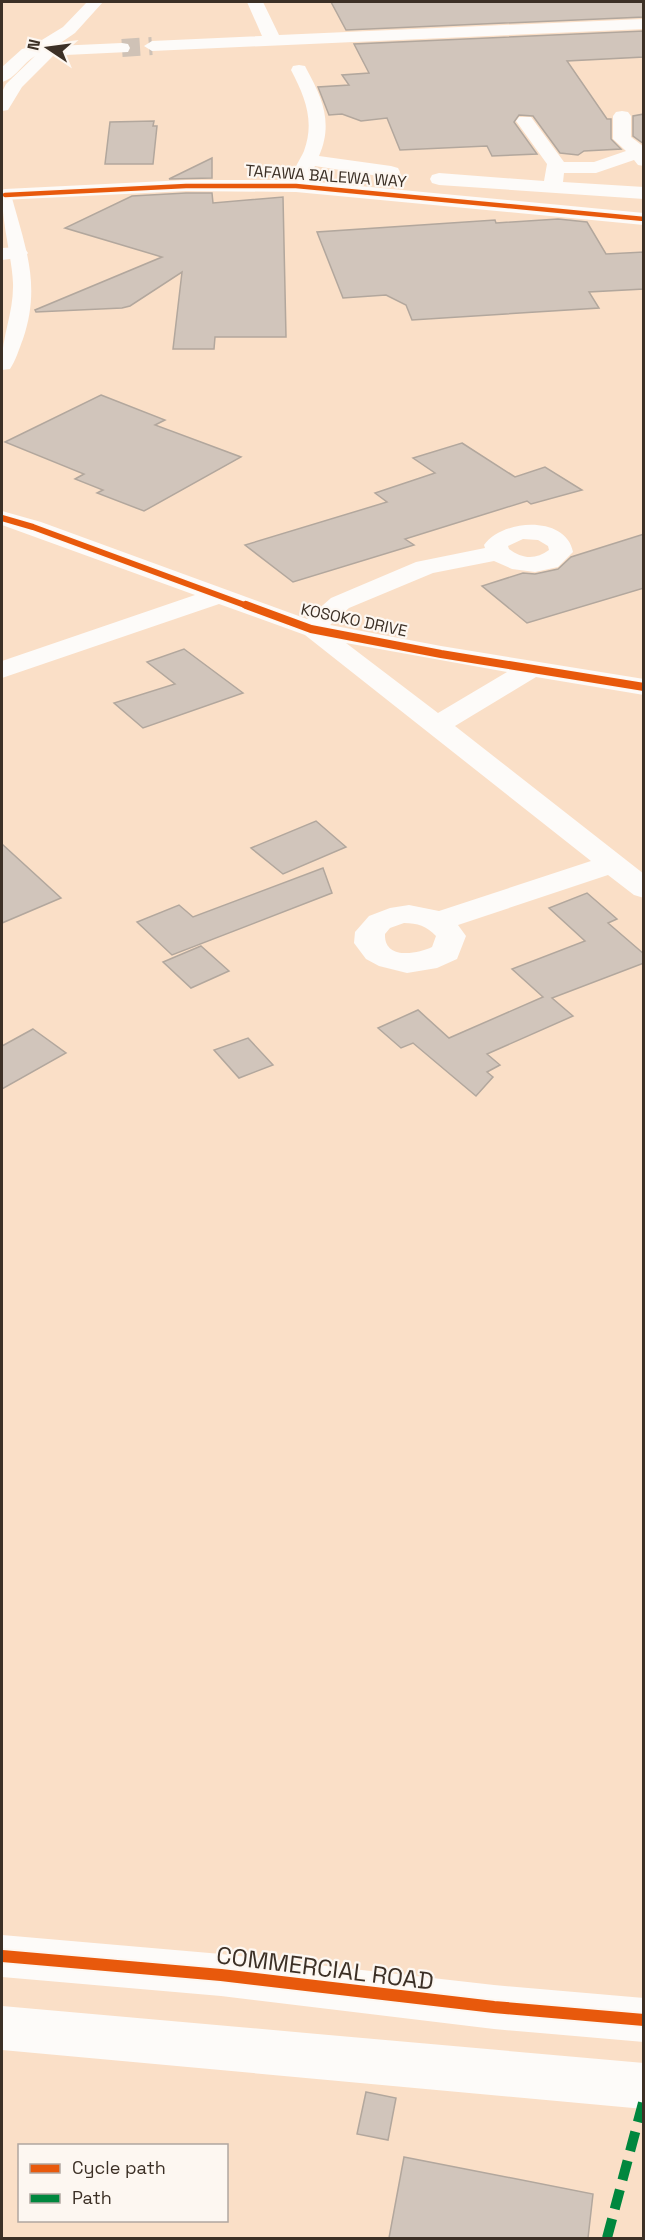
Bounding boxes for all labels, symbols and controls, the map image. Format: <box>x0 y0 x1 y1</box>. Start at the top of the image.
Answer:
north arrow <box>18 18 78 78</box>
text: N <box>22 37 45 52</box>
street label: TAFAWA BALEWA WAY <box>245 160 407 192</box>
street label: KOSOKO DRIVE <box>299 598 409 642</box>
street label: COMMERCIAL ROAD <box>215 1939 435 1997</box>
legend <box>18 2144 228 2222</box>
text: Cycle path <box>72 2156 166 2179</box>
text: Path <box>72 2186 112 2209</box>

